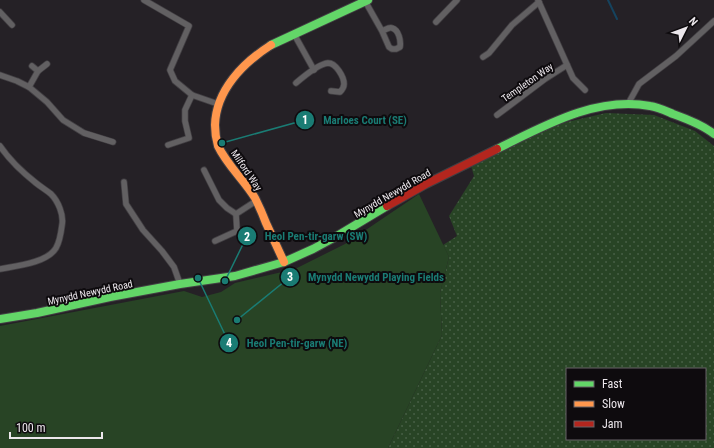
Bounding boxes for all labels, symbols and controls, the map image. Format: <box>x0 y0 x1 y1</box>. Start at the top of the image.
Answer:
north arrow <box>666 8 706 48</box>
text: N <box>686 15 700 29</box>
street label: Templeton Way <box>499 61 555 104</box>
callout: Marloes Court (SE) <box>295 109 415 132</box>
text: 1 <box>302 113 308 127</box>
text: Marloes Court (SE) <box>323 114 407 127</box>
street label: Milford Way <box>229 148 264 193</box>
street label: Mynydd Newydd Road <box>352 167 433 220</box>
callout: Heol Pen-tir-garw (SW) <box>237 225 376 248</box>
text: 2 <box>244 230 250 244</box>
text: Heol Pen-tir-garw (SW) <box>265 230 367 243</box>
callout: Mynydd Newydd Playing Fields <box>280 266 452 289</box>
text: 3 <box>287 270 293 284</box>
text: Mynydd Newydd Playing Fields <box>308 271 444 284</box>
street label: Mynydd Newydd Road <box>47 278 134 307</box>
callout: Heol Pen-tir-garw (NE) <box>219 331 355 354</box>
text: 4 <box>226 336 232 350</box>
text: Heol Pen-tir-garw (NE) <box>247 337 347 350</box>
legend <box>566 368 706 440</box>
text: Fast <box>602 377 623 391</box>
text: Slow <box>602 397 625 411</box>
scale bar <box>10 414 102 440</box>
text: Jam <box>602 417 623 431</box>
text: 100 m <box>16 421 46 435</box>

